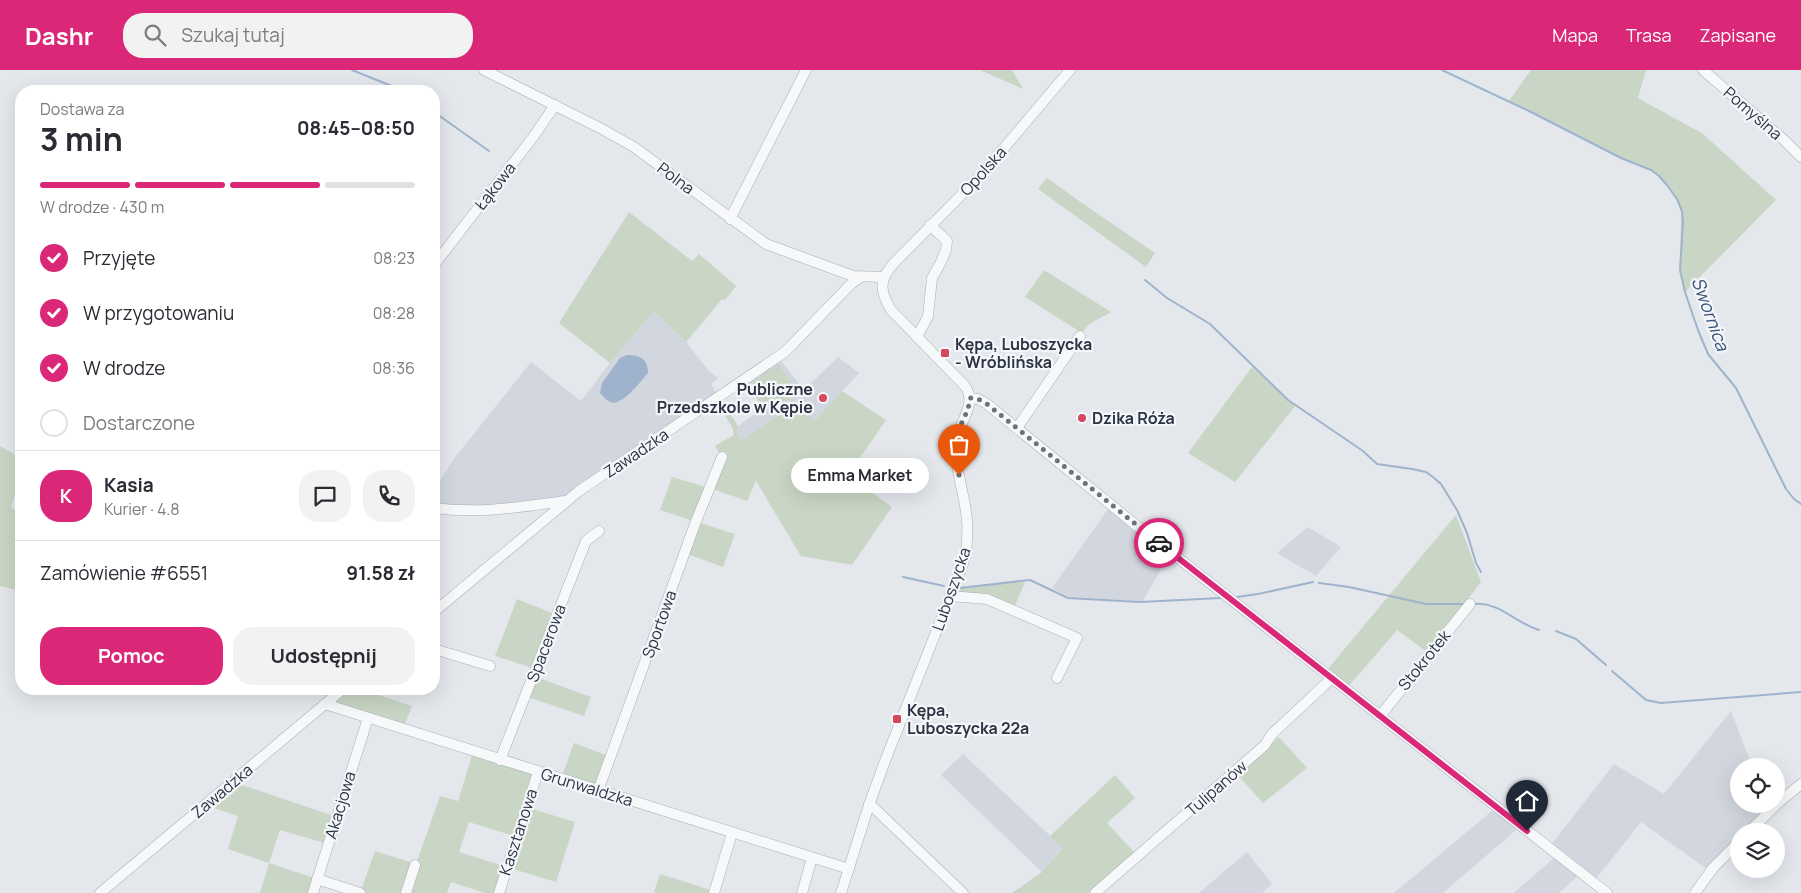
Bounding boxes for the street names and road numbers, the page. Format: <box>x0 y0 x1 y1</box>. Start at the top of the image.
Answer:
street label: Pomyślna <box>1719 81 1787 145</box>
street label: Opolska <box>955 142 1011 200</box>
street label: Polna <box>653 157 699 199</box>
street label: Łąkowa <box>469 158 521 214</box>
street label: Zawadzka <box>599 423 673 483</box>
street label: Luboszycka <box>926 544 976 634</box>
street label: Sportowa <box>637 587 681 661</box>
street label: Spacerowa <box>521 601 571 685</box>
street label: Stokrotek <box>1393 624 1456 695</box>
street label: Tulipanów <box>1180 755 1252 821</box>
street label: Zawadzka <box>187 759 257 823</box>
street label: Grunwaldzka <box>538 763 636 811</box>
street label: Akacjowa <box>319 768 361 842</box>
street label: Kasztanowa <box>494 786 542 878</box>

